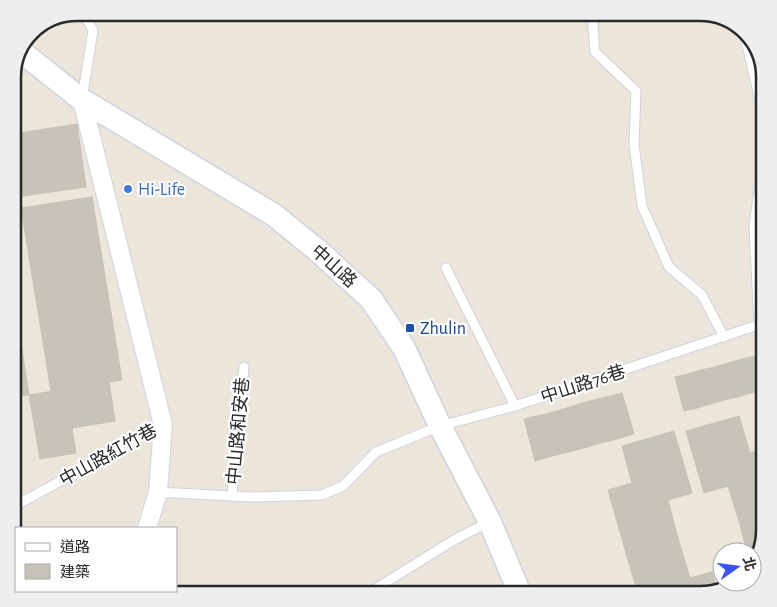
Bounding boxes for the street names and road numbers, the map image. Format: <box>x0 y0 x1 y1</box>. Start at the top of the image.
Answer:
street label: 中山路 <box>307 241 361 291</box>
street label: 中山路76巷 <box>538 361 628 407</box>
street label: 中山路和安巷 <box>223 376 253 486</box>
street label: 中山路紅竹巷 <box>56 420 160 490</box>

